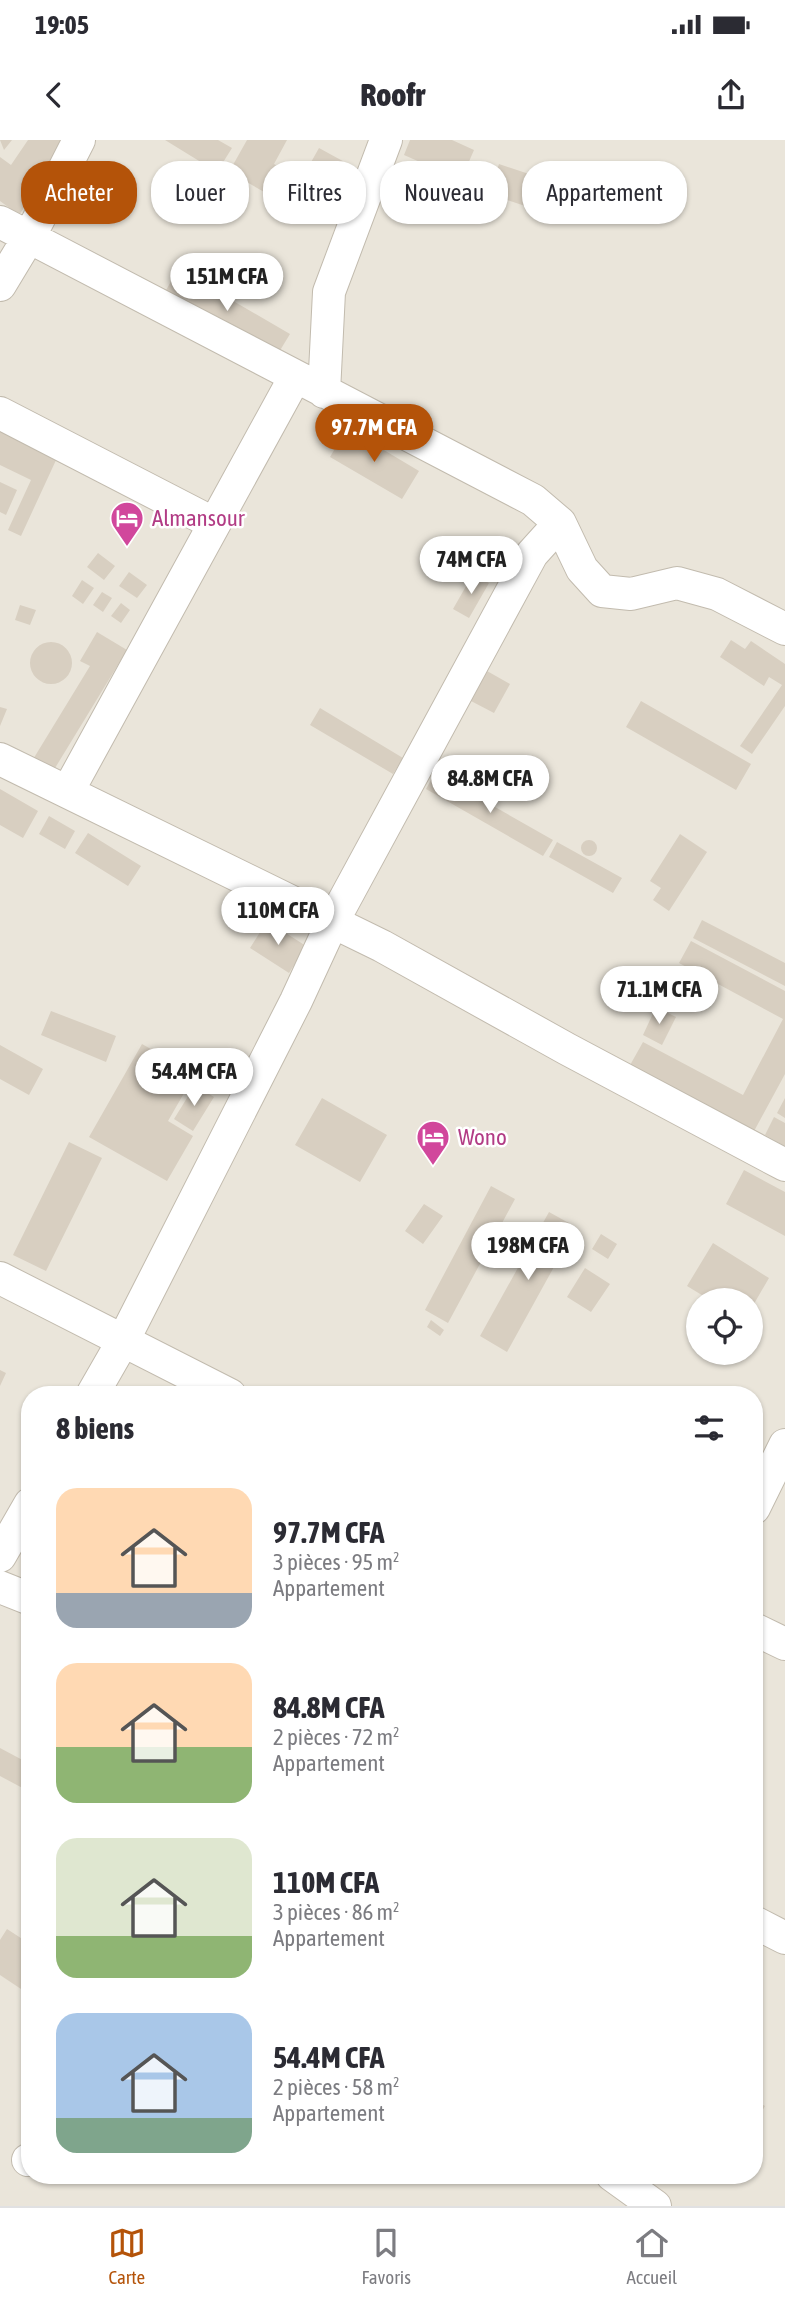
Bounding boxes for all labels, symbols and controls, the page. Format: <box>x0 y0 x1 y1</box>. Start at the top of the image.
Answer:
text: 19:05 <box>35 10 89 40</box>
icon: back <box>35 76 73 114</box>
text: Roofr <box>360 76 425 113</box>
icon: share <box>712 76 750 114</box>
chip: Acheter <box>21 161 137 224</box>
chip: Louer <box>151 161 249 224</box>
chip: Filtres <box>263 161 366 224</box>
chip: Nouveau <box>380 161 508 224</box>
chip: Appartement <box>522 161 687 224</box>
pin: 151M CFA <box>155 254 299 313</box>
text: 151M CFA <box>186 263 268 289</box>
pin: 97.7M CFA <box>294 404 454 464</box>
text: 97.7M CFA <box>331 414 417 440</box>
hotel icon: Almansour <box>108 499 146 548</box>
place label: Almansour <box>152 505 246 531</box>
pin: 74M CFA <box>406 536 536 596</box>
text: 74M CFA <box>436 546 506 572</box>
pin: 84.8M CFA <box>410 756 570 815</box>
text: 84.8M CFA <box>447 765 533 791</box>
pin: 110M CFA <box>206 888 350 947</box>
text: 110M CFA <box>237 897 319 923</box>
pin: 71.1M CFA <box>579 966 739 1026</box>
text: 71.1M CFA <box>616 976 702 1002</box>
pin: 54.4M CFA <box>114 1048 274 1108</box>
text: 54.4M CFA <box>151 1058 237 1084</box>
hotel icon: Wono <box>414 1118 452 1167</box>
place label: Wono <box>458 1124 507 1150</box>
pin: 198M CFA <box>456 1222 600 1282</box>
text: 198M CFA <box>487 1232 569 1258</box>
map controls <box>686 1288 763 1365</box>
button: locate <box>686 1288 763 1365</box>
icon: filters <box>690 1409 728 1447</box>
text: 8 biens <box>56 1411 134 1445</box>
text: 97.7M CFA <box>273 1515 385 1549</box>
icon: home <box>112 1516 196 1600</box>
text: 3 pièces · 95 m² <box>273 1549 400 1575</box>
text: Appartement <box>273 1575 385 1601</box>
text: 84.8M CFA <box>273 1690 385 1724</box>
icon: home <box>112 1691 196 1775</box>
text: 2 pièces · 72 m² <box>273 1724 400 1750</box>
text: Appartement <box>273 1750 385 1776</box>
text: 110M CFA <box>273 1865 379 1899</box>
icon: home <box>112 1866 196 1950</box>
text: 3 pièces · 86 m² <box>273 1899 400 1925</box>
text: Appartement <box>273 1925 385 1951</box>
text: 54.4M CFA <box>273 2040 385 2074</box>
icon: home <box>112 2041 196 2125</box>
text: 2 pièces · 58 m² <box>273 2074 400 2100</box>
text: Appartement <box>273 2100 385 2126</box>
tab: Carte <box>108 2224 146 2288</box>
tab: Favoris <box>362 2224 411 2288</box>
tab: Accueil <box>627 2224 677 2288</box>

